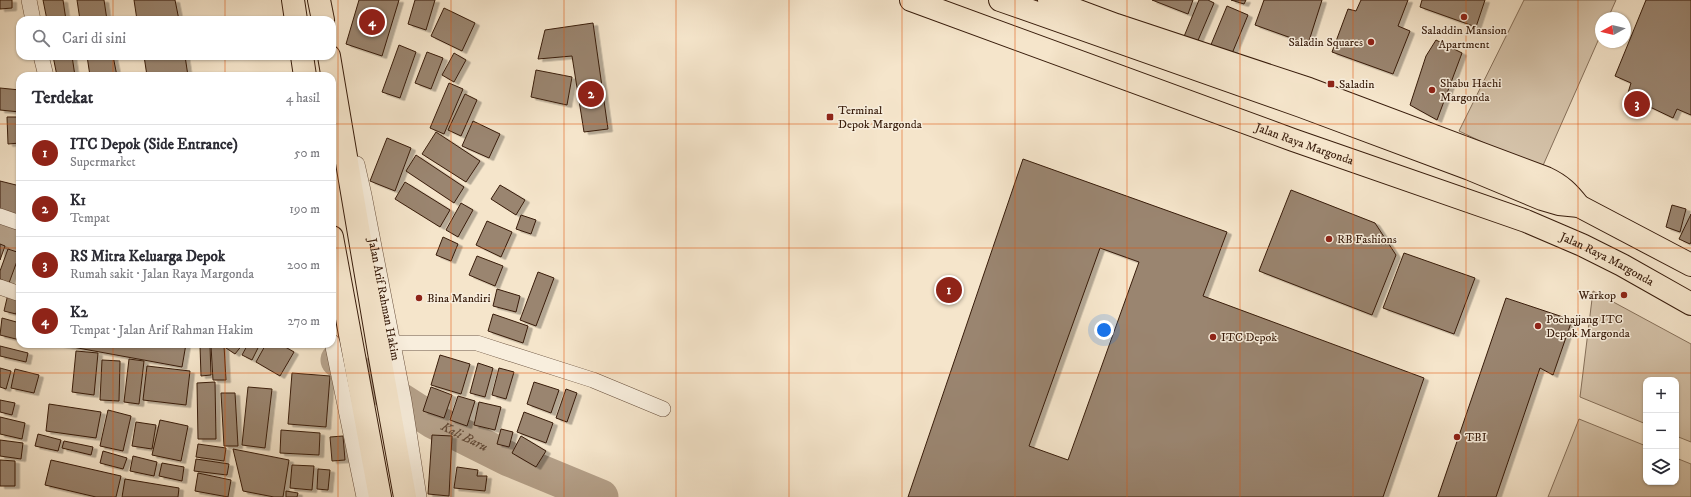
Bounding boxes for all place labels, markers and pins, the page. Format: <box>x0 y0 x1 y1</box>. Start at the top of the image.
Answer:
pin: 4 <box>359 7 385 37</box>
marker: Saladdin Mansion Apartment <box>1459 12 1469 22</box>
place label: Saladdin Mansion Apartment <box>1421 23 1508 52</box>
place label: Saladin Squares <box>1288 35 1363 50</box>
marker: Saladin Squares <box>1366 37 1376 47</box>
place label: Shabu Hachi Margonda <box>1440 76 1501 105</box>
place label: Saladin <box>1339 77 1375 92</box>
pin: 2 <box>578 79 604 109</box>
marker: Saladin <box>1326 79 1336 89</box>
marker: Shabu Hachi Margonda <box>1427 85 1437 95</box>
pin: 3 <box>1624 89 1650 119</box>
place label: Terminal Depok Margonda <box>838 103 923 132</box>
marker: Terminal Depok Margonda <box>825 112 835 122</box>
place label: RB Fashions <box>1337 232 1397 247</box>
marker: RB Fashions <box>1324 234 1334 244</box>
pin: 1 <box>936 275 962 305</box>
place label: Warkop <box>1578 288 1616 303</box>
marker: Warkop <box>1619 290 1629 300</box>
place label: Bina Mandiri <box>427 291 491 306</box>
marker: Bina Mandiri <box>414 293 424 303</box>
place label: Pochajjang ITC Depok Margonda <box>1546 312 1631 341</box>
marker: Pochajjang ITC Depok Margonda <box>1533 321 1543 331</box>
place label: ITC Depok <box>1221 330 1277 345</box>
marker: ITC Depok <box>1208 332 1218 342</box>
place label: TBI <box>1465 430 1487 445</box>
marker: TBI <box>1452 432 1462 442</box>

